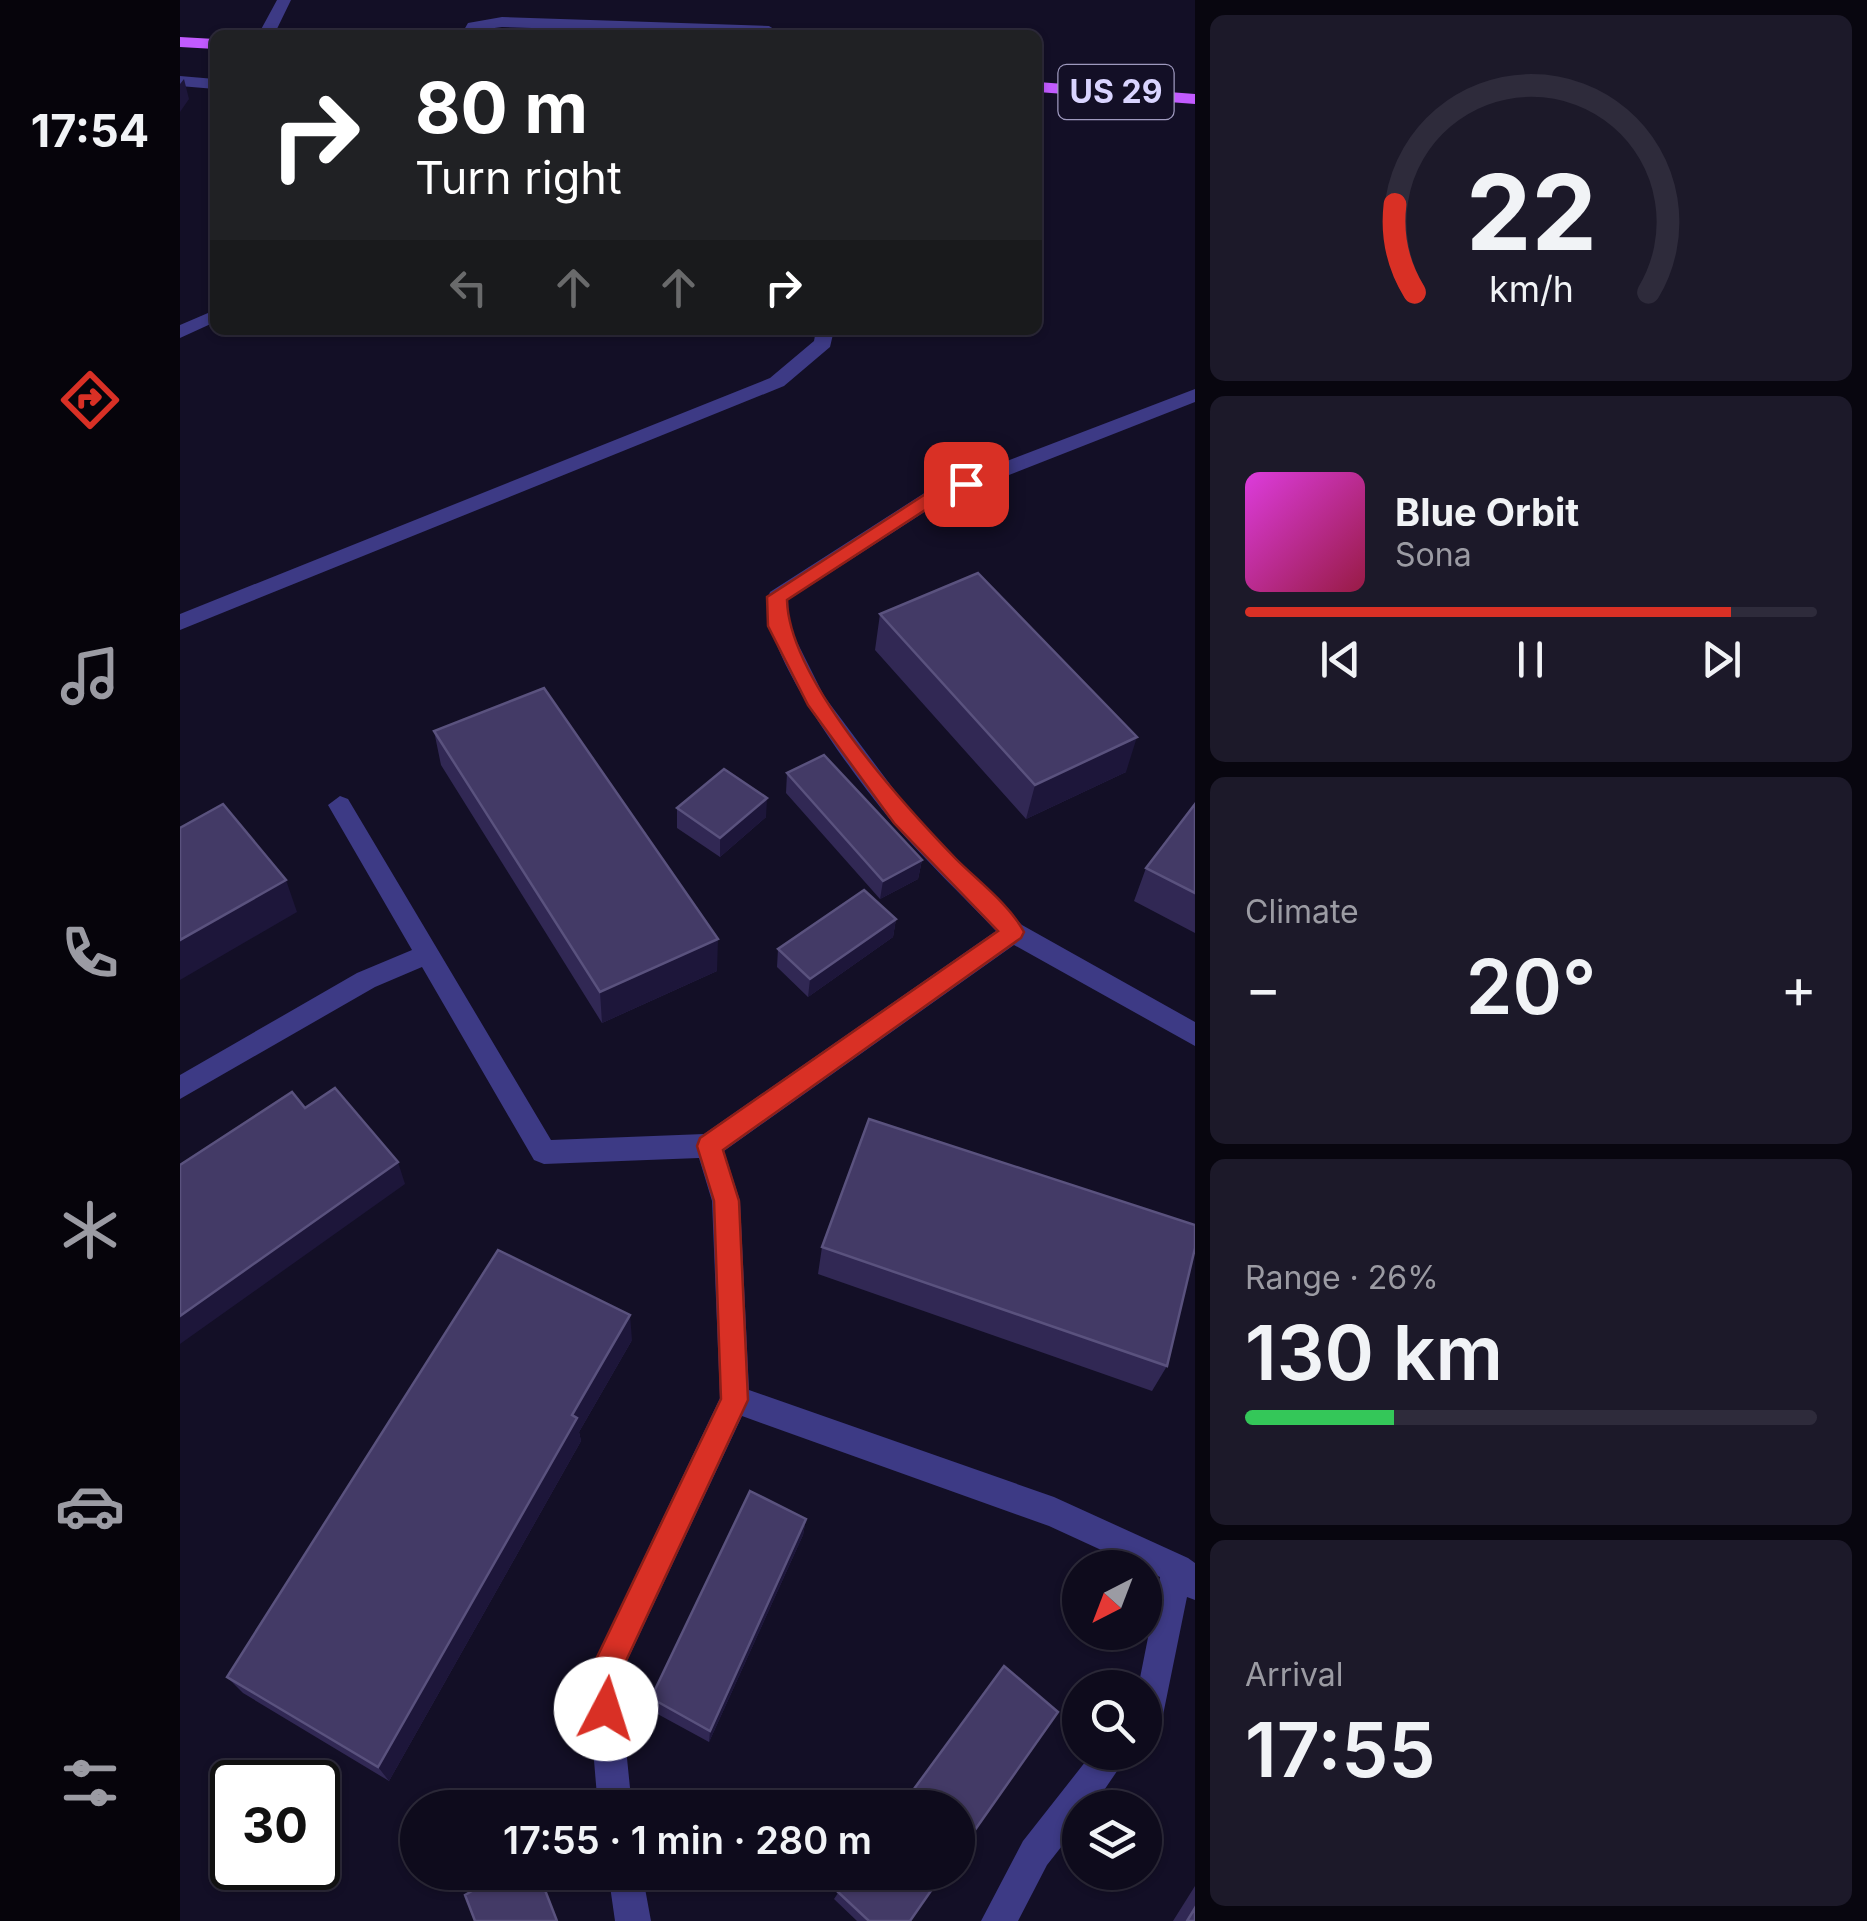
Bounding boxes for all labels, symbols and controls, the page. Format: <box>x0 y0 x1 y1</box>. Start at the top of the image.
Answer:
text: 80 m <box>415 65 588 150</box>
road number: US 29 <box>1058 65 1174 119</box>
icon: right <box>250 70 380 200</box>
text: 17:54 <box>31 103 149 158</box>
text: 22 <box>1465 149 1597 275</box>
text: Turn right <box>415 150 622 205</box>
icon: left <box>441 260 496 315</box>
icon: ahead <box>546 260 601 315</box>
icon: ahead <box>651 260 706 315</box>
icon: right <box>756 260 811 315</box>
text: km/h <box>1489 267 1573 311</box>
icon: directions <box>55 365 125 435</box>
pin <box>924 442 1009 527</box>
icon: arrive <box>939 457 994 512</box>
text: Blue Orbit <box>1395 489 1579 535</box>
text: Sona <box>1395 535 1472 574</box>
icon: previous <box>1313 632 1368 687</box>
icon: pause <box>1503 632 1558 687</box>
icon: next <box>1694 632 1749 687</box>
icon: music <box>55 641 125 711</box>
text: Climate <box>1245 892 1359 931</box>
icon: phone <box>55 918 125 988</box>
text: 20° <box>1466 941 1596 1032</box>
text: − <box>1245 955 1281 1021</box>
text: + <box>1781 955 1817 1021</box>
icon: climate <box>55 1195 125 1265</box>
text: Range · 26% <box>1245 1258 1439 1297</box>
text: 130 km <box>1245 1307 1503 1398</box>
icon: car <box>55 1471 125 1541</box>
north arrow <box>1062 1550 1162 1650</box>
map controls <box>1062 1550 1162 1890</box>
text: Arrival <box>1245 1655 1343 1694</box>
position arrow <box>554 1657 658 1761</box>
button: search <box>1062 1670 1162 1770</box>
text: 17:55 <box>1245 1704 1436 1795</box>
icon: filters <box>55 1748 125 1818</box>
speed limit sign: 30 <box>210 1760 340 1890</box>
button: layers <box>1062 1790 1162 1890</box>
text: 17:55 · 1 min · 280 m <box>503 1817 872 1863</box>

